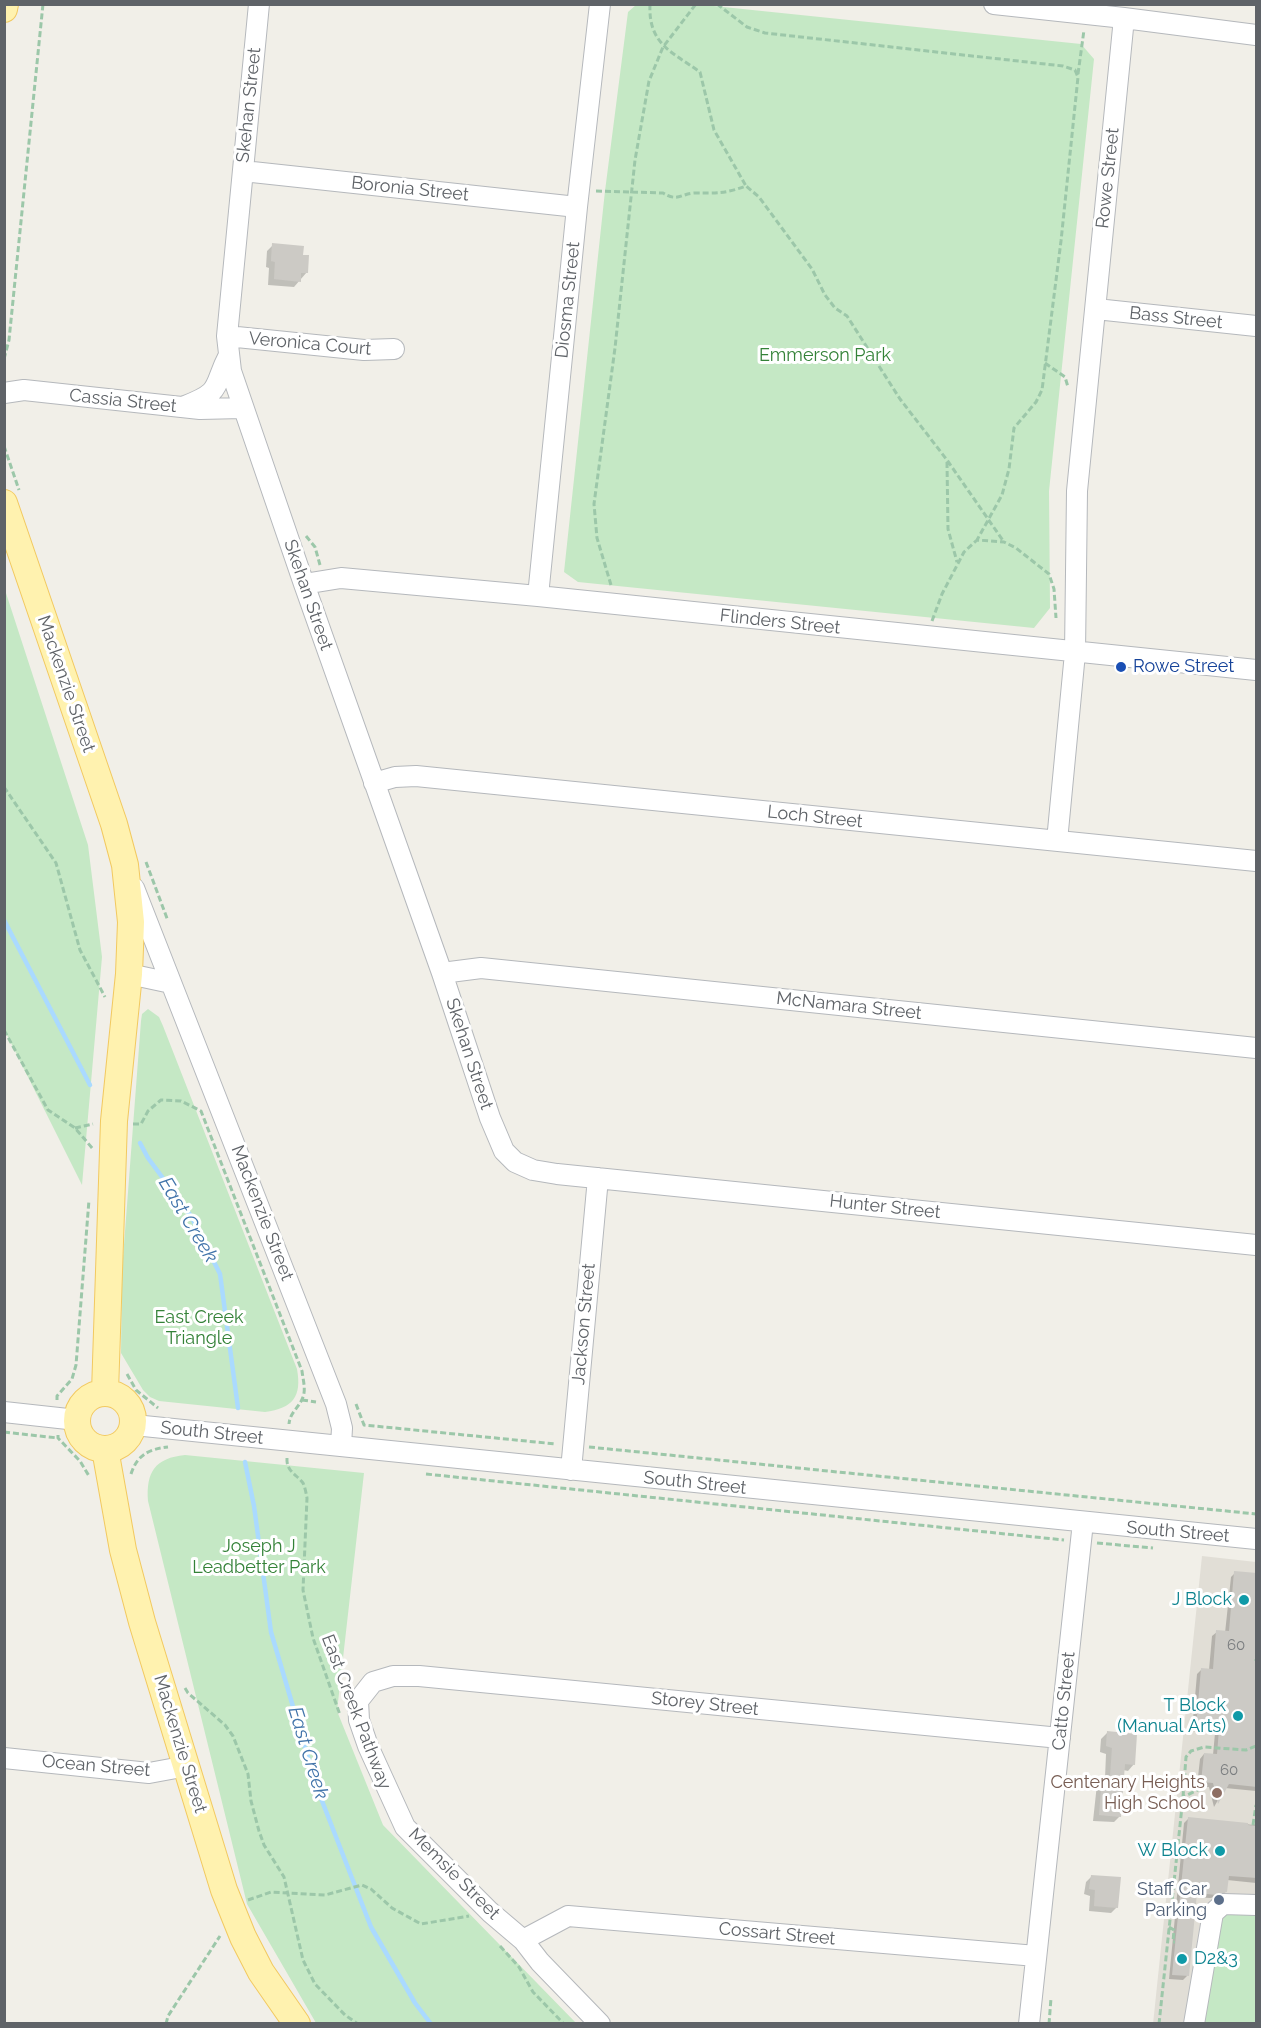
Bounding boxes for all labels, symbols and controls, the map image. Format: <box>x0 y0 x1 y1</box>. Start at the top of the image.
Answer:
street label: Skehan Street <box>232 46 266 164</box>
street label: Rowe Street <box>1092 127 1124 229</box>
street label: Boronia Street <box>350 172 470 206</box>
street label: Diosma Street <box>551 241 585 359</box>
street label: Bass Street <box>1128 302 1224 334</box>
street label: Veronica Court <box>248 328 372 360</box>
park label: Emmerson Park <box>759 345 891 367</box>
street label: Cassia Street <box>68 385 178 417</box>
street label: Skehan Street <box>279 537 337 653</box>
street label: Flinders Street <box>719 605 841 639</box>
street label: Mackenzie Street <box>32 613 100 755</box>
place label: Rowe Street <box>1133 656 1234 678</box>
marker: Rowe Street <box>1114 660 1128 674</box>
street label: Loch Street <box>766 801 864 833</box>
street label: McNamara Street <box>775 988 923 1024</box>
street label: Skehan Street <box>441 996 497 1112</box>
street label: Mackenzie Street <box>226 1142 298 1284</box>
water label: East Creek <box>153 1173 223 1267</box>
street label: Hunter Street <box>828 1190 942 1224</box>
street label: Jackson Street <box>568 1262 600 1386</box>
park label: East Creek Triangle <box>154 1307 244 1350</box>
street label: South Street <box>159 1417 265 1449</box>
street label: South Street <box>642 1467 748 1499</box>
street label: South Street <box>1126 1517 1230 1547</box>
park label: Joseph J Leadbetter Park <box>192 1536 326 1578</box>
place label: J Block <box>1172 1589 1232 1611</box>
marker: J Block <box>1237 1593 1251 1607</box>
street label: East Creek Pathway <box>316 1631 396 1793</box>
house number: 60 <box>1227 1636 1245 1654</box>
street label: Catto Street <box>1048 1651 1080 1751</box>
street label: Mackenzie Street <box>149 1672 211 1816</box>
street label: Storey Street <box>650 1688 760 1720</box>
place label: T Block (Manual Arts) <box>1117 1695 1226 1738</box>
water label: East Creek <box>283 1704 333 1802</box>
marker: T Block (Manual Arts) <box>1231 1709 1245 1723</box>
street label: Ocean Street <box>41 1751 151 1781</box>
house number: 60 <box>1220 1761 1238 1779</box>
place label: Centenary Heights High School <box>1050 1772 1205 1814</box>
marker: Centenary Heights High School <box>1210 1786 1224 1800</box>
street label: Memsie Street <box>404 1824 504 1924</box>
place label: W Block <box>1138 1840 1208 1862</box>
marker: W Block <box>1213 1844 1227 1858</box>
place label: Staff Car Parking <box>1137 1879 1207 1922</box>
marker: Staff Car Parking <box>1212 1893 1226 1907</box>
street label: Cossart Street <box>718 1918 836 1950</box>
place label: D2&3 <box>1194 1948 1238 1970</box>
marker: D2&3 <box>1175 1952 1189 1966</box>

